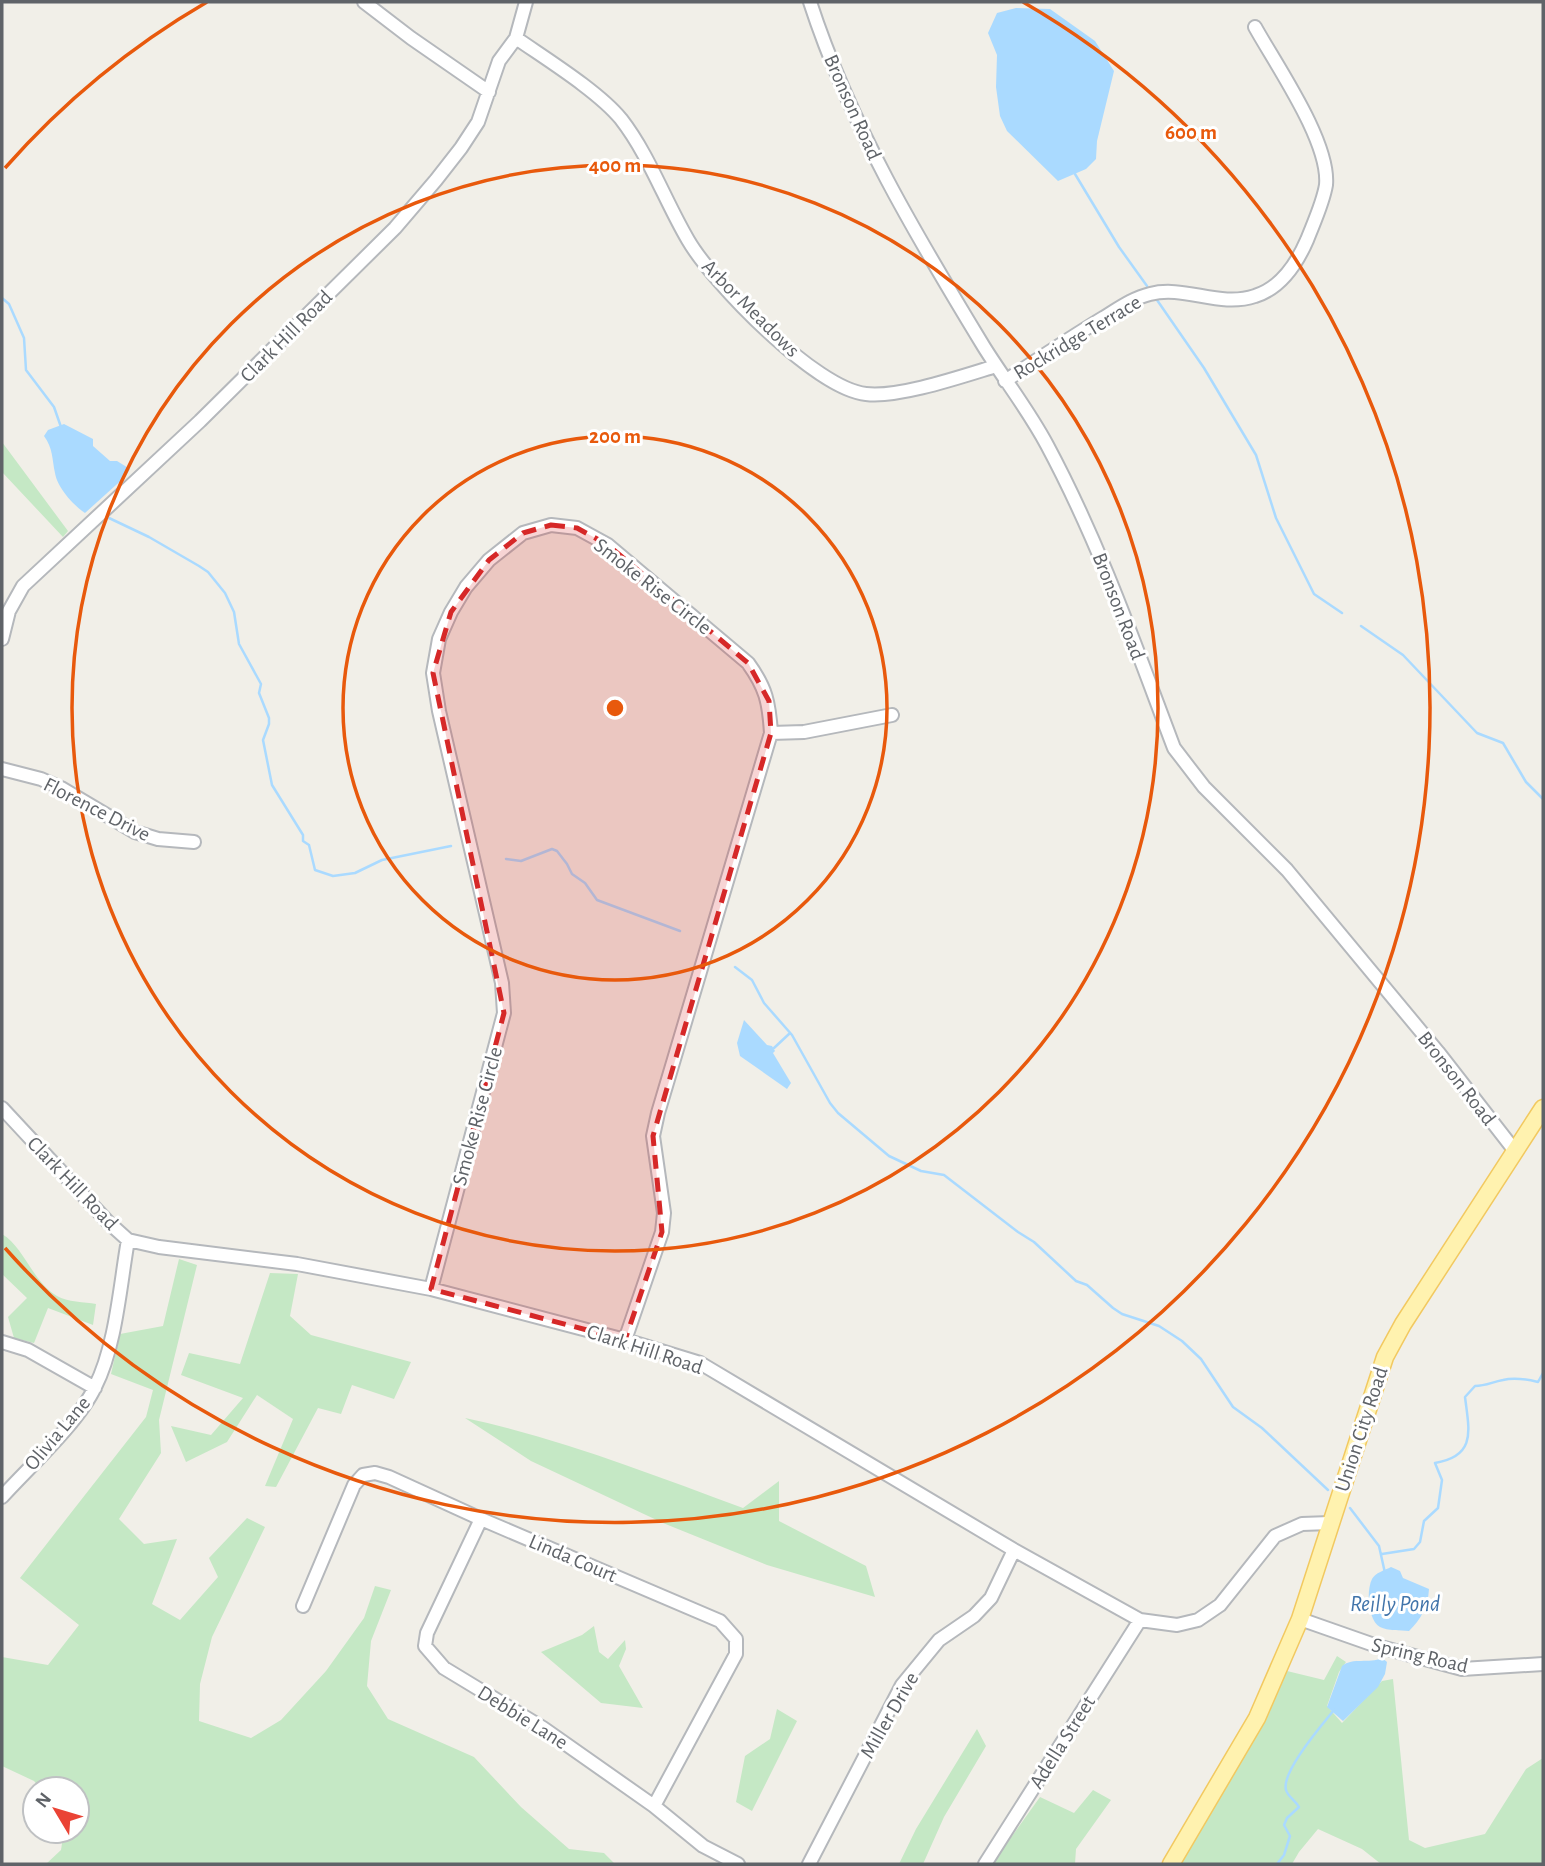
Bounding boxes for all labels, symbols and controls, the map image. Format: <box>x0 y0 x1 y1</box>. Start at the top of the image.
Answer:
street label: Bronson Road <box>820 51 885 163</box>
text: 600 m <box>1165 122 1217 143</box>
text: 400 m <box>589 155 641 176</box>
street label: Arbor Meadows <box>698 256 803 361</box>
street label: Clark Hill Road <box>236 286 336 386</box>
street label: Rockridge Terrace <box>1010 291 1145 384</box>
text: 200 m <box>589 426 641 447</box>
street label: Smoke Rise Circle <box>590 534 715 639</box>
street label: Bronson Road <box>1089 550 1149 663</box>
centre of rings <box>603 696 627 720</box>
street label: Florence Drive <box>40 774 153 845</box>
street label: Bronson Road <box>1414 1027 1500 1129</box>
street label: Smoke Rise Circle <box>449 1045 506 1188</box>
street label: Clark Hill Road <box>23 1133 122 1234</box>
street label: Clark Hill Road <box>584 1321 706 1378</box>
street label: Union City Road <box>1331 1364 1392 1494</box>
street label: Olivia Lane <box>21 1392 94 1474</box>
street label: Linda Court <box>526 1531 620 1587</box>
water label: Reilly Pond <box>1350 1593 1440 1616</box>
street label: Spring Road <box>1370 1634 1470 1677</box>
street label: Miller Drive <box>856 1669 922 1762</box>
street label: Debbie Lane <box>474 1682 571 1753</box>
street label: Adella Street <box>1026 1692 1099 1792</box>
north arrow <box>21 1775 91 1845</box>
text: N <box>32 1789 55 1812</box>

